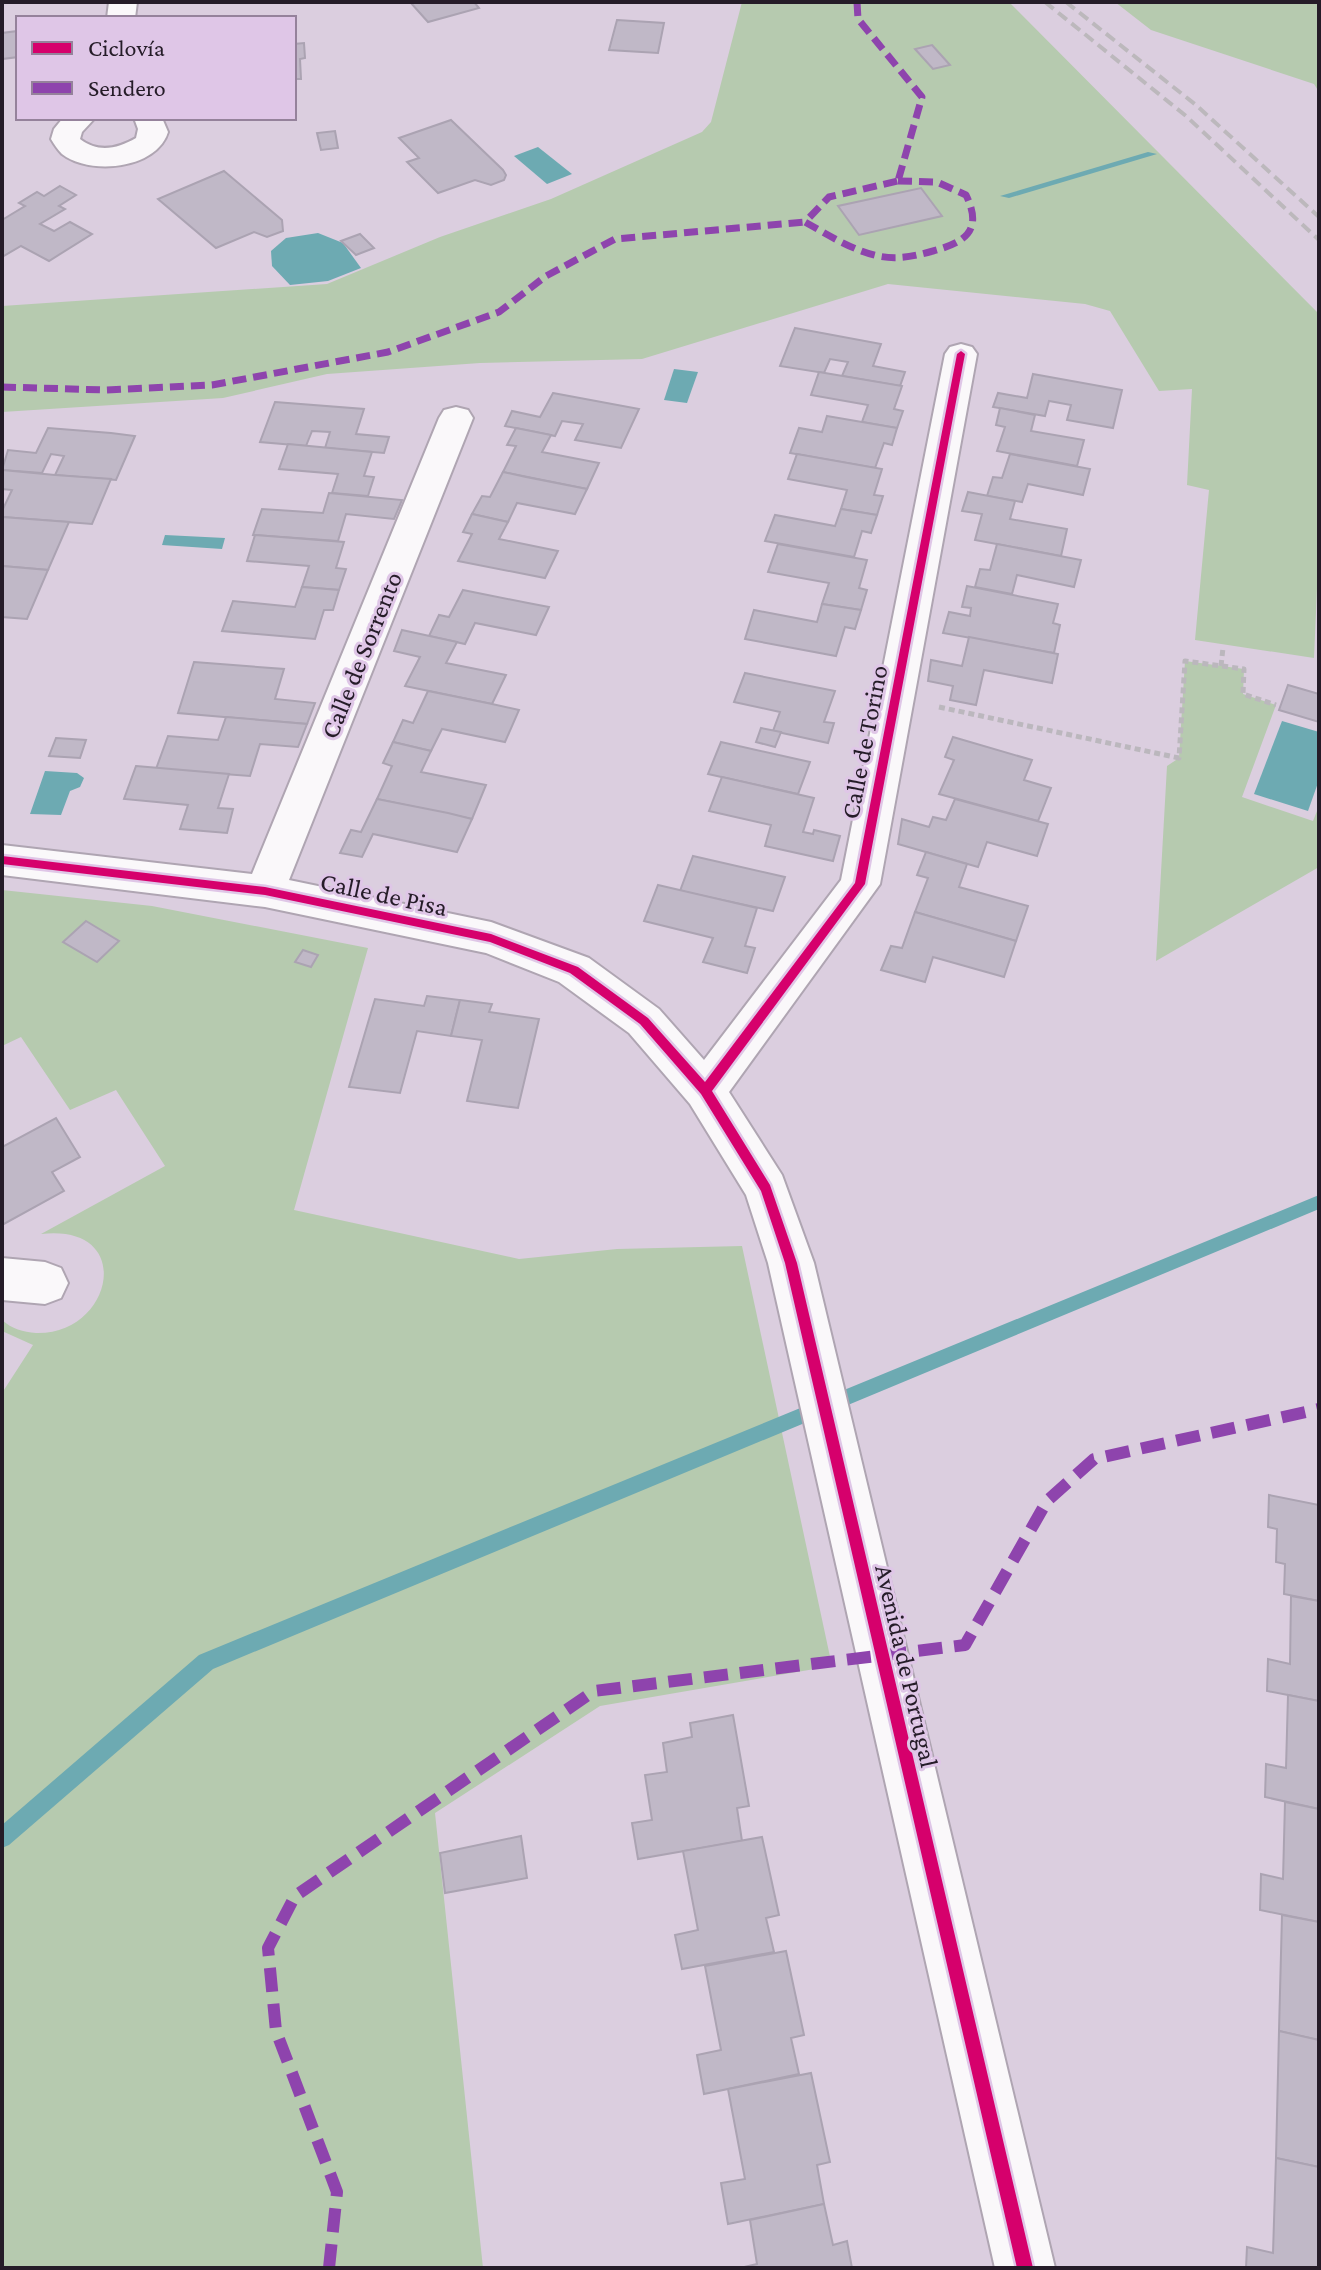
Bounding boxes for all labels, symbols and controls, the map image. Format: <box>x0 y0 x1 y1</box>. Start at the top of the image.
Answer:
legend <box>16 16 296 120</box>
text: Ciclovía <box>88 34 165 61</box>
text: Sendero <box>88 74 166 101</box>
street label: Calle de Sorrento <box>315 568 408 743</box>
street label: Calle de Torino <box>835 663 894 821</box>
street label: Calle de Pisa <box>318 867 450 922</box>
street label: Avenida de Portugal <box>869 1562 944 1770</box>

